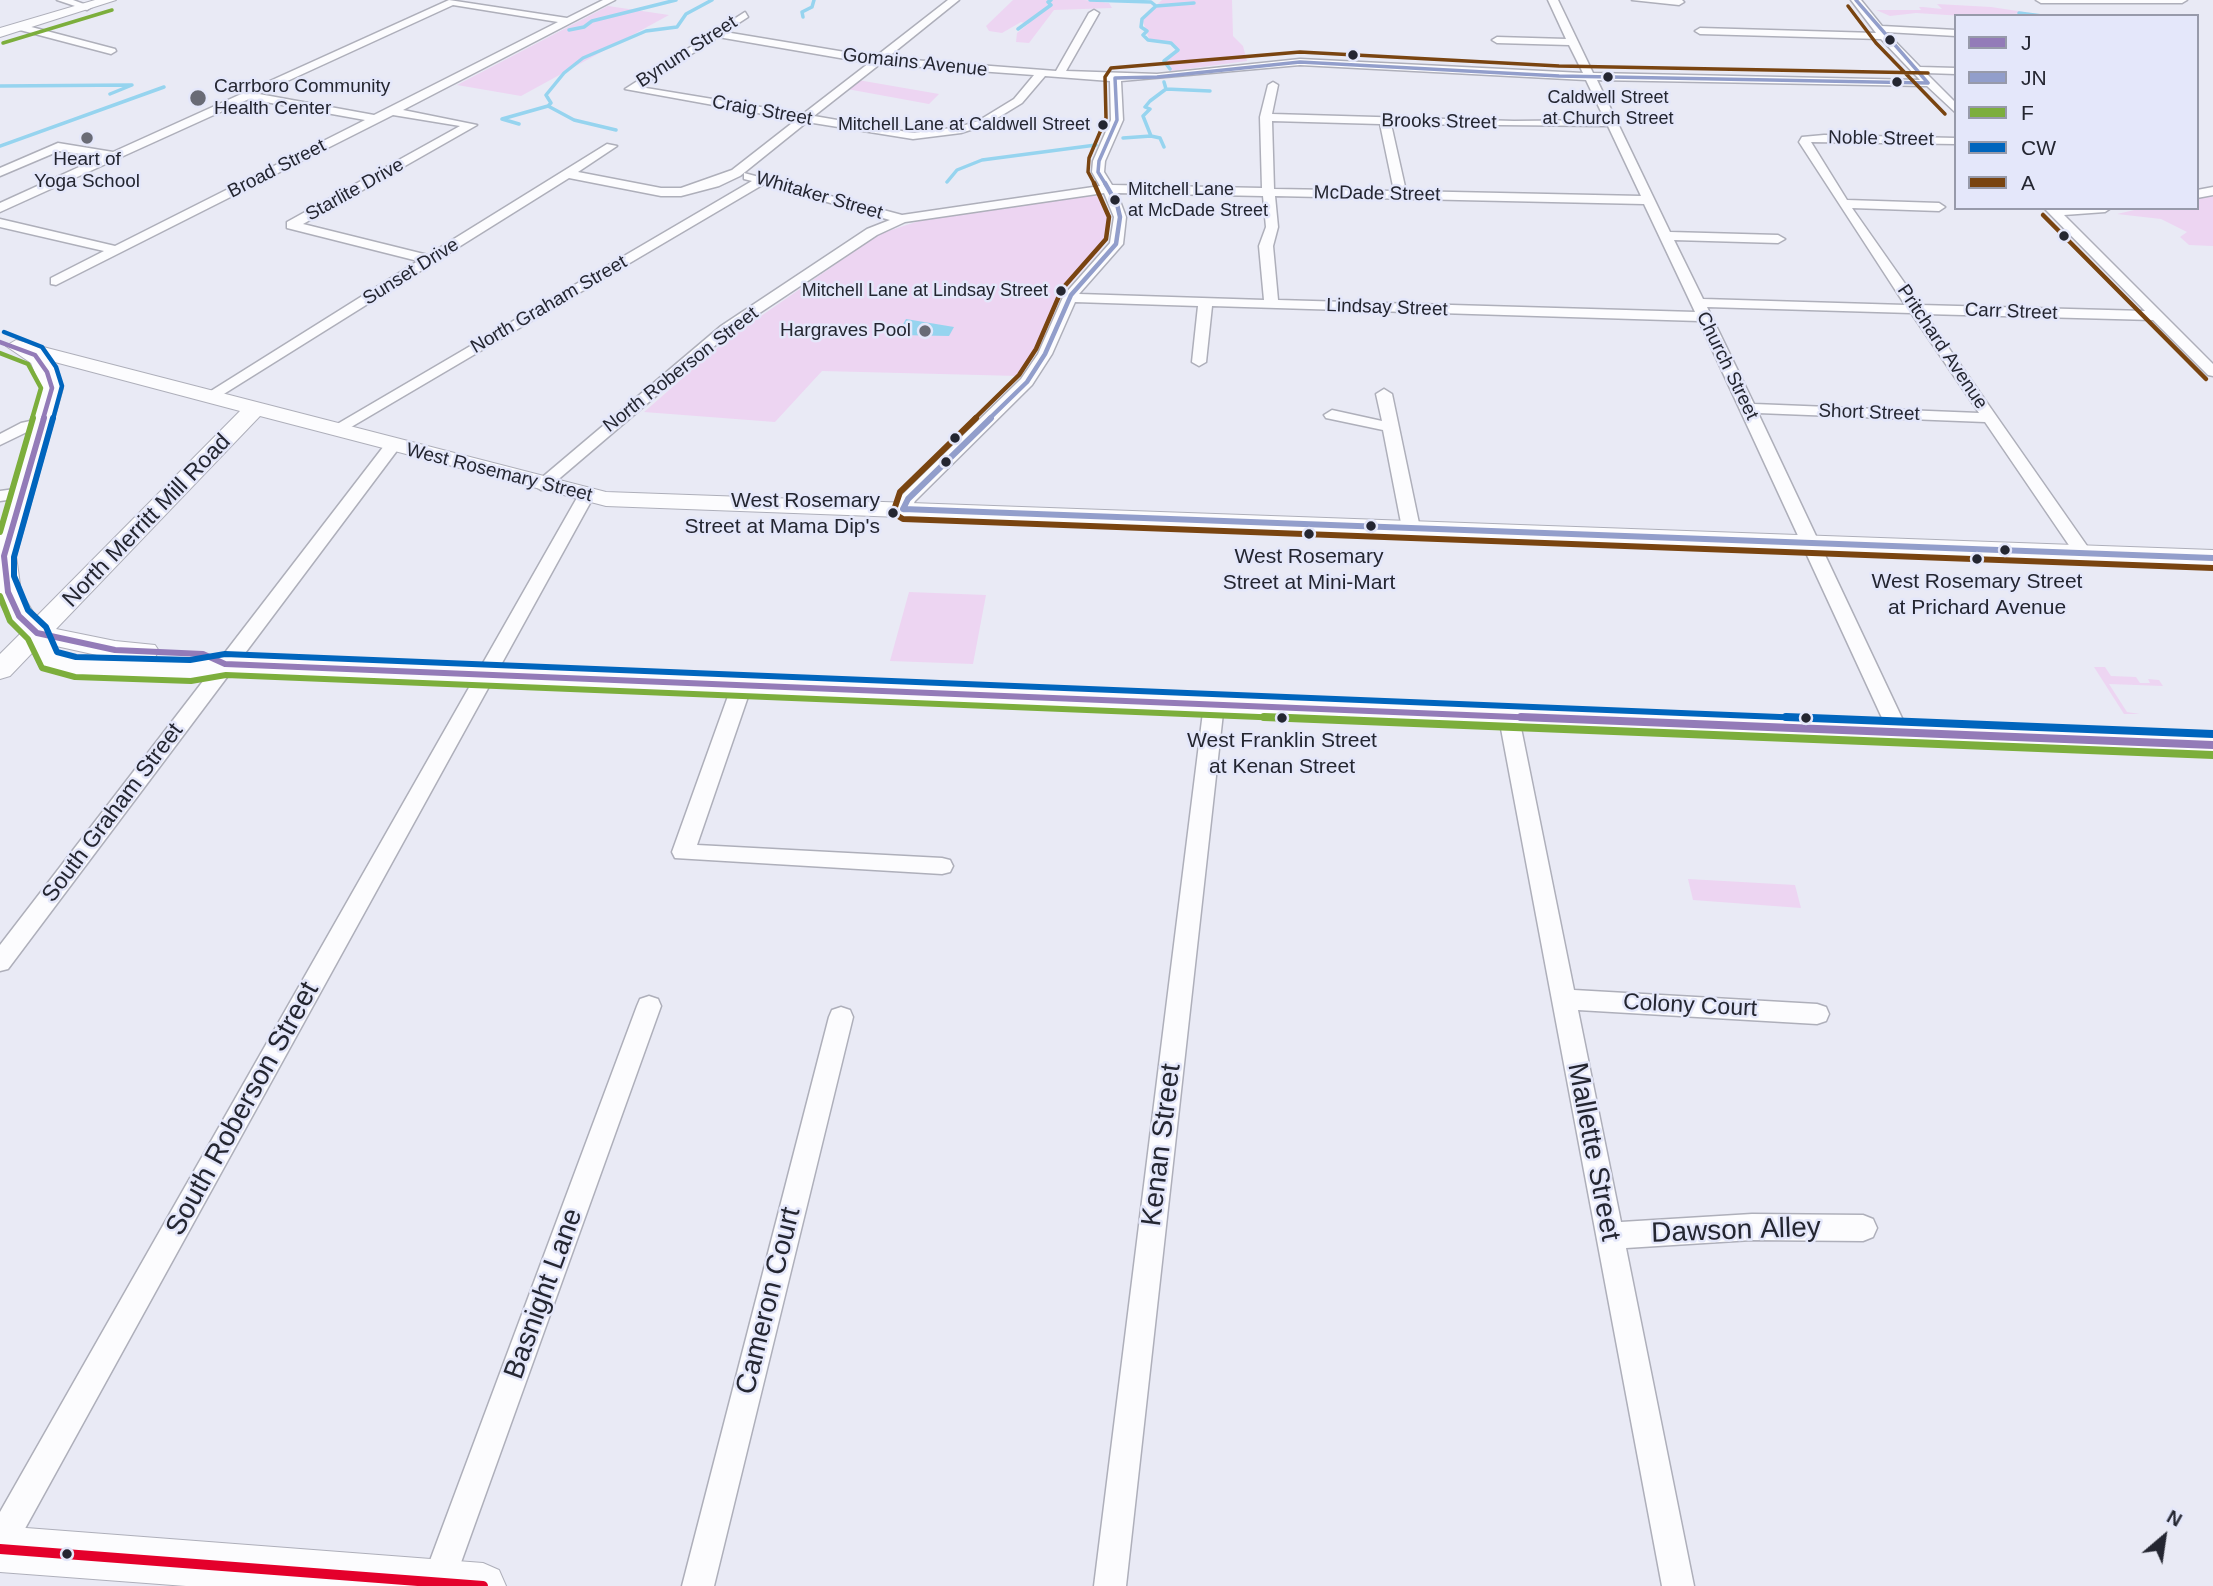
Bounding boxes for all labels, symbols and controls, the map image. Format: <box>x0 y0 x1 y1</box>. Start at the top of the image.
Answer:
street label: Bynum Street <box>633 11 741 93</box>
legend <box>1954 14 2199 210</box>
text: J <box>2021 31 2032 54</box>
unlabelled marker <box>1883 33 1897 47</box>
street label: Gomains Avenue <box>842 44 988 82</box>
unlabelled marker <box>1346 48 1360 62</box>
text: JN <box>2021 66 2047 89</box>
marker: Caldwell Street at Church Street <box>1601 70 1615 84</box>
unlabelled marker <box>1890 75 1904 89</box>
place label: Carrboro Community Health Center <box>214 76 390 120</box>
place label: Caldwell Street at Church Street <box>1542 87 1674 130</box>
marker: Carrboro Community Health Center <box>188 88 208 108</box>
street label: Craig Street <box>710 91 814 131</box>
text: F <box>2021 101 2034 124</box>
street label: Brooks Street <box>1381 110 1497 134</box>
place label: Mitchell Lane at Caldwell Street <box>838 114 1090 136</box>
marker: Mitchell Lane at Caldwell Street <box>1096 118 1110 132</box>
street label: Noble Street <box>1828 127 1934 151</box>
marker: Heart of Yoga School <box>79 130 95 146</box>
street label: Broad Street <box>224 135 330 203</box>
text: CW <box>2021 136 2056 159</box>
place label: Heart of Yoga School <box>34 149 140 193</box>
street label: Starlite Drive <box>302 154 408 226</box>
street label: Whitaker Street <box>753 167 885 225</box>
text: A <box>2021 171 2035 194</box>
place label: Mitchell Lane at McDade Street <box>1128 179 1268 222</box>
street label: McDade Street <box>1313 181 1441 207</box>
marker: Mitchell Lane at McDade Street <box>1108 193 1122 207</box>
unlabelled marker <box>2057 229 2071 243</box>
street label: Sunset Drive <box>359 234 463 310</box>
street label: North Graham Street <box>467 251 631 359</box>
place label: Mitchell Lane at Lindsay Street <box>802 280 1048 302</box>
street label: Pritchard Avenue <box>1892 280 1992 414</box>
marker: Mitchell Lane at Lindsay Street <box>1054 284 1068 298</box>
street label: Lindsay Street <box>1326 294 1448 322</box>
street label: Carr Street <box>1964 299 2058 325</box>
street label: North Roberson Street <box>599 303 763 437</box>
street label: Church Street <box>1691 308 1763 424</box>
place label: Hargraves Pool <box>780 320 911 342</box>
marker: Hargraves Pool <box>917 323 933 339</box>
street label: Short Street <box>1818 400 1920 426</box>
street label: North Merritt Mill Road <box>57 429 237 613</box>
unlabelled marker <box>948 431 962 445</box>
street label: West Rosemary Street <box>404 439 594 507</box>
unlabelled marker <box>939 455 953 469</box>
place label: West Rosemary Street at Mama Dip's <box>685 488 880 538</box>
marker: West Rosemary Street at Mama Dip's <box>886 506 900 520</box>
unlabelled marker <box>1364 519 1378 533</box>
marker: West Rosemary Street at Mini-Mart <box>1302 527 1316 541</box>
unlabelled marker <box>1998 543 2012 557</box>
place label: West Rosemary Street at Mini-Mart <box>1223 544 1395 594</box>
marker: West Rosemary Street at Prichard Avenue <box>1970 552 1984 566</box>
place label: West Rosemary Street at Prichard Avenue <box>1872 569 2082 619</box>
marker: West Franklin Street at Kenan Street <box>1275 711 1289 725</box>
unlabelled marker <box>1799 711 1813 725</box>
street label: South Graham Street <box>37 718 189 908</box>
place label: West Franklin Street at Kenan Street <box>1187 728 1377 778</box>
street label: South Roberson Street <box>159 976 327 1242</box>
street label: Colony Court <box>1622 989 1758 1023</box>
street label: Mallette Street <box>1559 1060 1627 1244</box>
street label: Kenan Street <box>1135 1062 1189 1228</box>
street label: Basnight Lane <box>498 1204 590 1384</box>
street label: Cameron Court <box>730 1204 808 1398</box>
street label: Dawson Alley <box>1651 1211 1821 1251</box>
north arrow <box>2129 1502 2199 1572</box>
text: N <box>2163 1506 2186 1531</box>
unlabelled marker <box>60 1547 74 1561</box>

